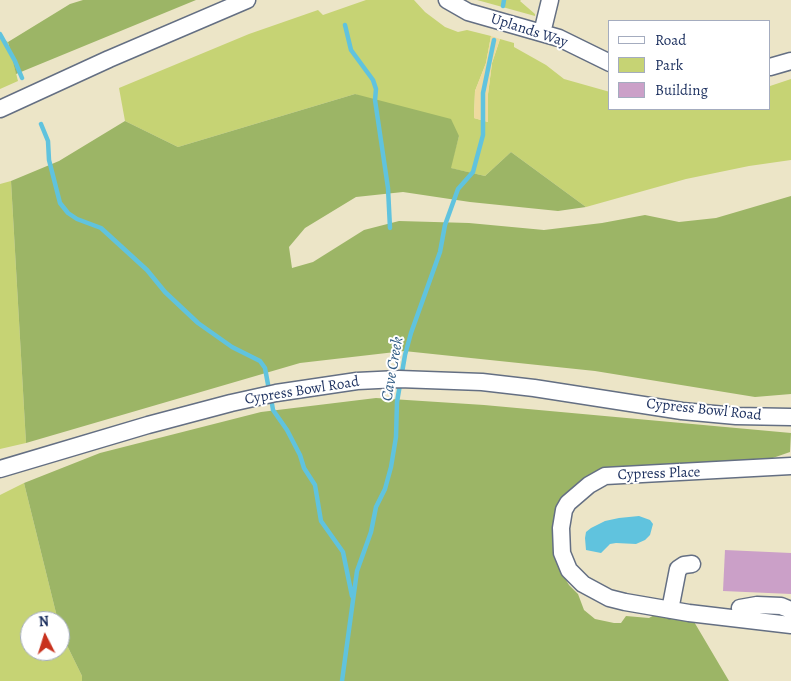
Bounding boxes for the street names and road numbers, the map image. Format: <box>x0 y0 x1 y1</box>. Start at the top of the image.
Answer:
street label: Uplands Way <box>488 10 570 52</box>
street label: Cypress Bowl Road <box>243 373 361 409</box>
street label: Cypress Bowl Road <box>646 395 762 425</box>
street label: Cypress Place <box>617 464 701 484</box>

